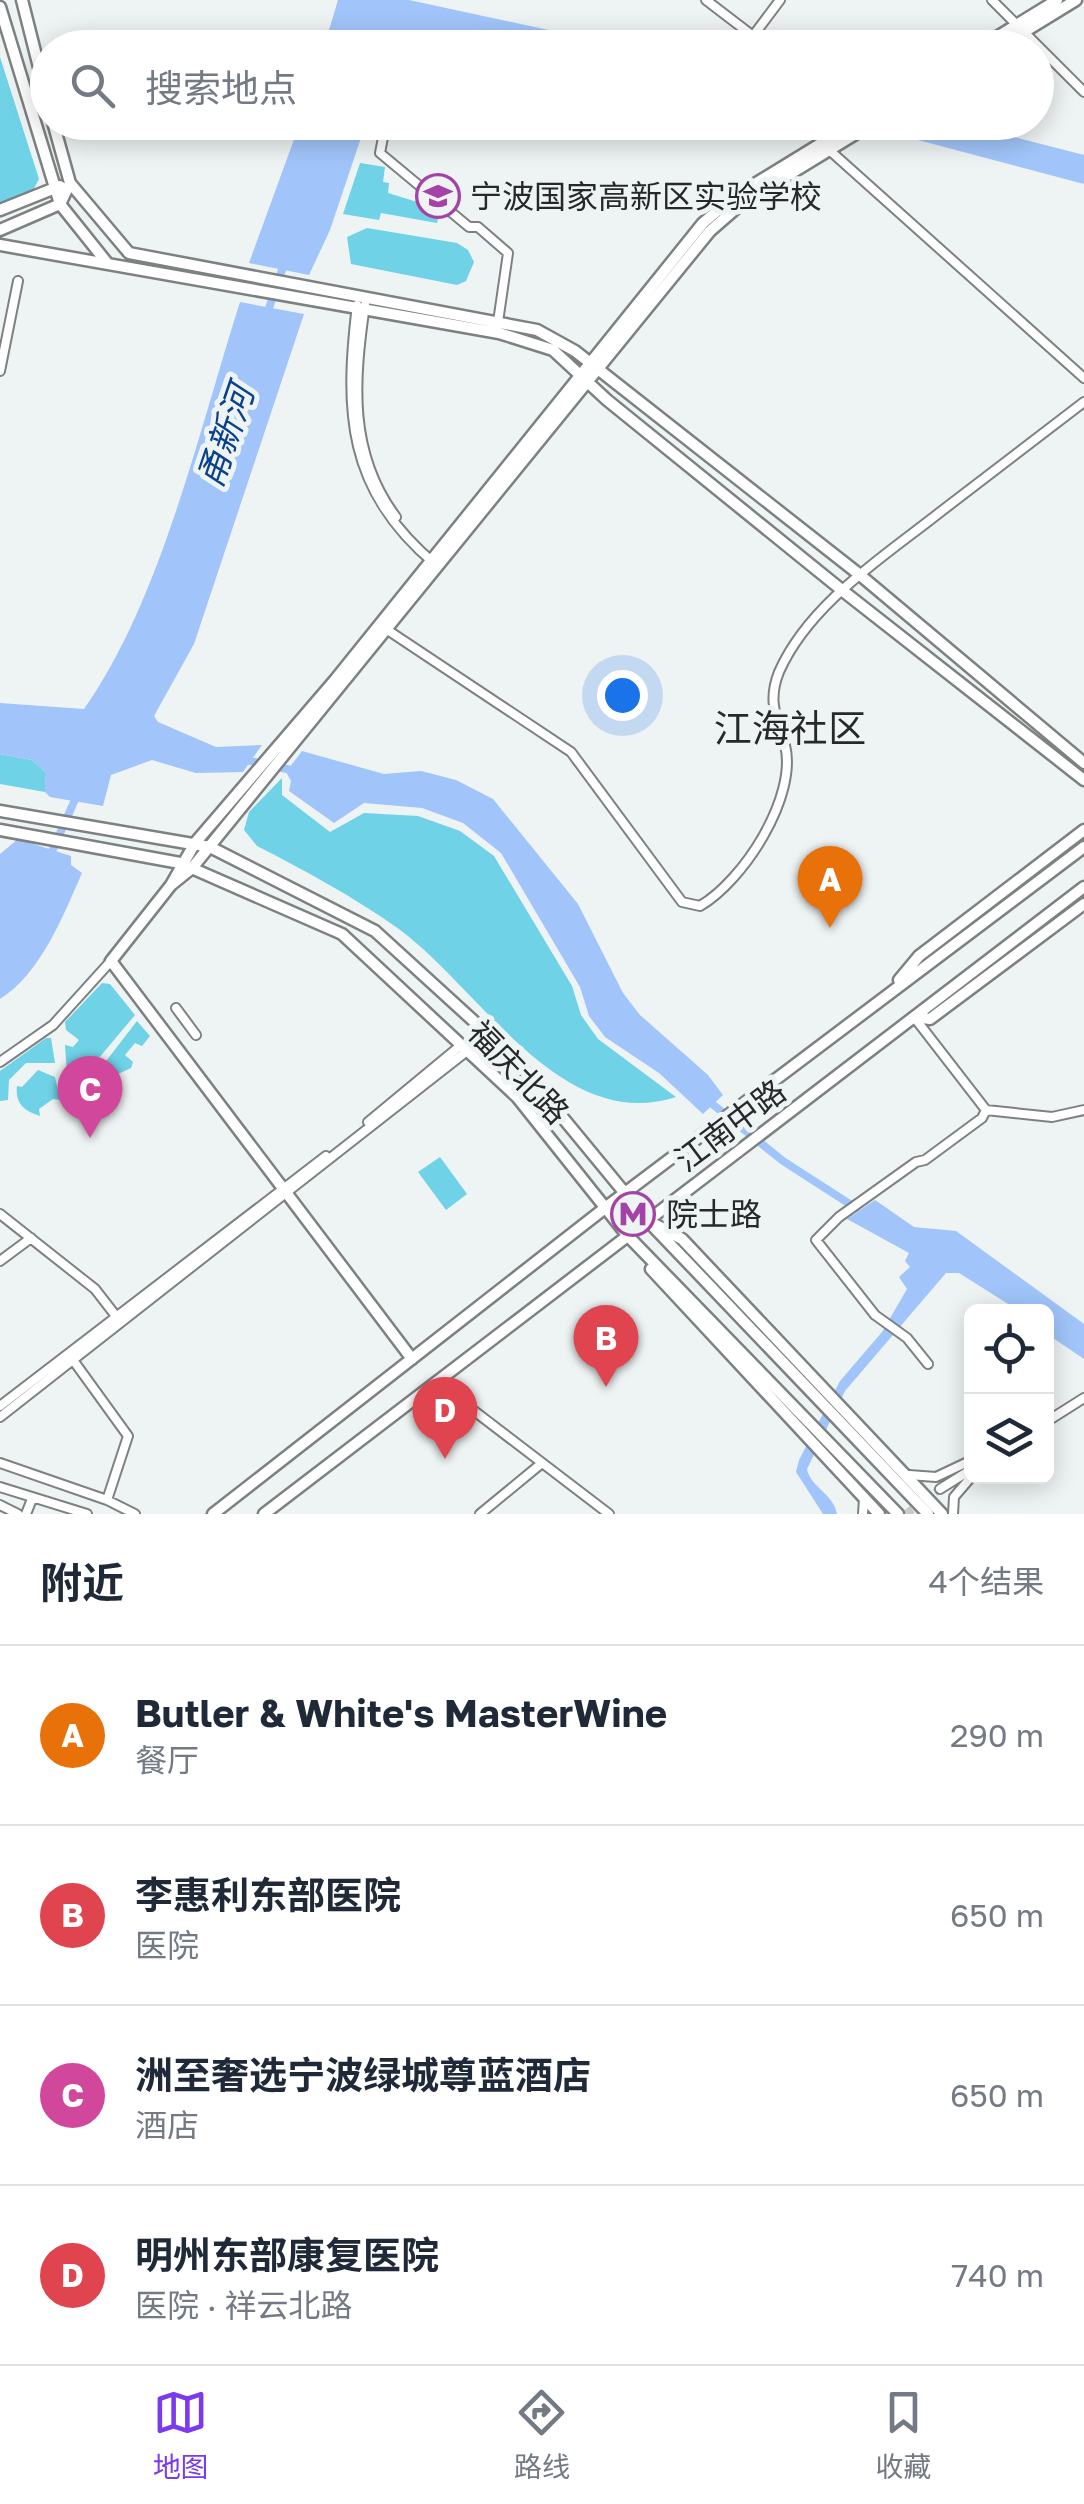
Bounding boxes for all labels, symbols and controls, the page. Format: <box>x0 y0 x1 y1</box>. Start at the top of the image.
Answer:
search box <box>30 30 1054 140</box>
icon: search <box>65 58 120 113</box>
text: 搜索地点 <box>145 65 297 110</box>
school or university icon: 宁波国家高新区实验学校 <box>415 173 461 219</box>
place label: 宁波国家高新区实验学校 <box>470 177 822 215</box>
water label: 甬新河 <box>188 374 264 492</box>
your location <box>597 670 648 721</box>
district label: 江海社区 <box>714 705 866 750</box>
pin: A <box>798 846 862 928</box>
street label: 福庆北路 <box>461 1013 577 1131</box>
pin: C <box>58 1056 122 1138</box>
street label: 江南中路 <box>667 1071 793 1179</box>
metro station icon: 院士路 <box>610 1191 656 1237</box>
place label: 院士路 <box>666 1195 762 1233</box>
pin: B <box>574 1304 638 1387</box>
map controls <box>964 1304 1054 1484</box>
button: locate <box>964 1304 1054 1394</box>
pin: D <box>412 1376 478 1459</box>
button: layers <box>964 1394 1054 1484</box>
text: 附近 <box>40 1557 124 1607</box>
text: 4个结果 <box>928 1562 1044 1600</box>
text: Butler & White's MasterWine <box>135 1690 667 1735</box>
text: A <box>61 1716 84 1754</box>
text: 290 m <box>950 1716 1044 1754</box>
text: 餐厅 <box>135 1741 199 1779</box>
text: 李惠利东部医院 <box>135 1872 401 1917</box>
text: B <box>61 1896 84 1934</box>
text: 650 m <box>950 1896 1044 1934</box>
text: 医院 <box>135 1926 199 1964</box>
text: 洲至奢选宁波绿城尊蓝酒店 <box>135 2052 591 2097</box>
text: C <box>61 2076 84 2114</box>
text: 650 m <box>950 2076 1044 2114</box>
text: 酒店 <box>135 2106 199 2144</box>
text: 明州东部康复医院 <box>135 2232 439 2277</box>
text: D <box>61 2256 84 2294</box>
text: 740 m <box>951 2256 1044 2294</box>
text: 医院 · 祥云北路 <box>135 2286 353 2324</box>
tab: 地图 <box>153 2385 209 2485</box>
tab: 路线 <box>514 2385 570 2485</box>
tab: 收藏 <box>875 2385 931 2485</box>

